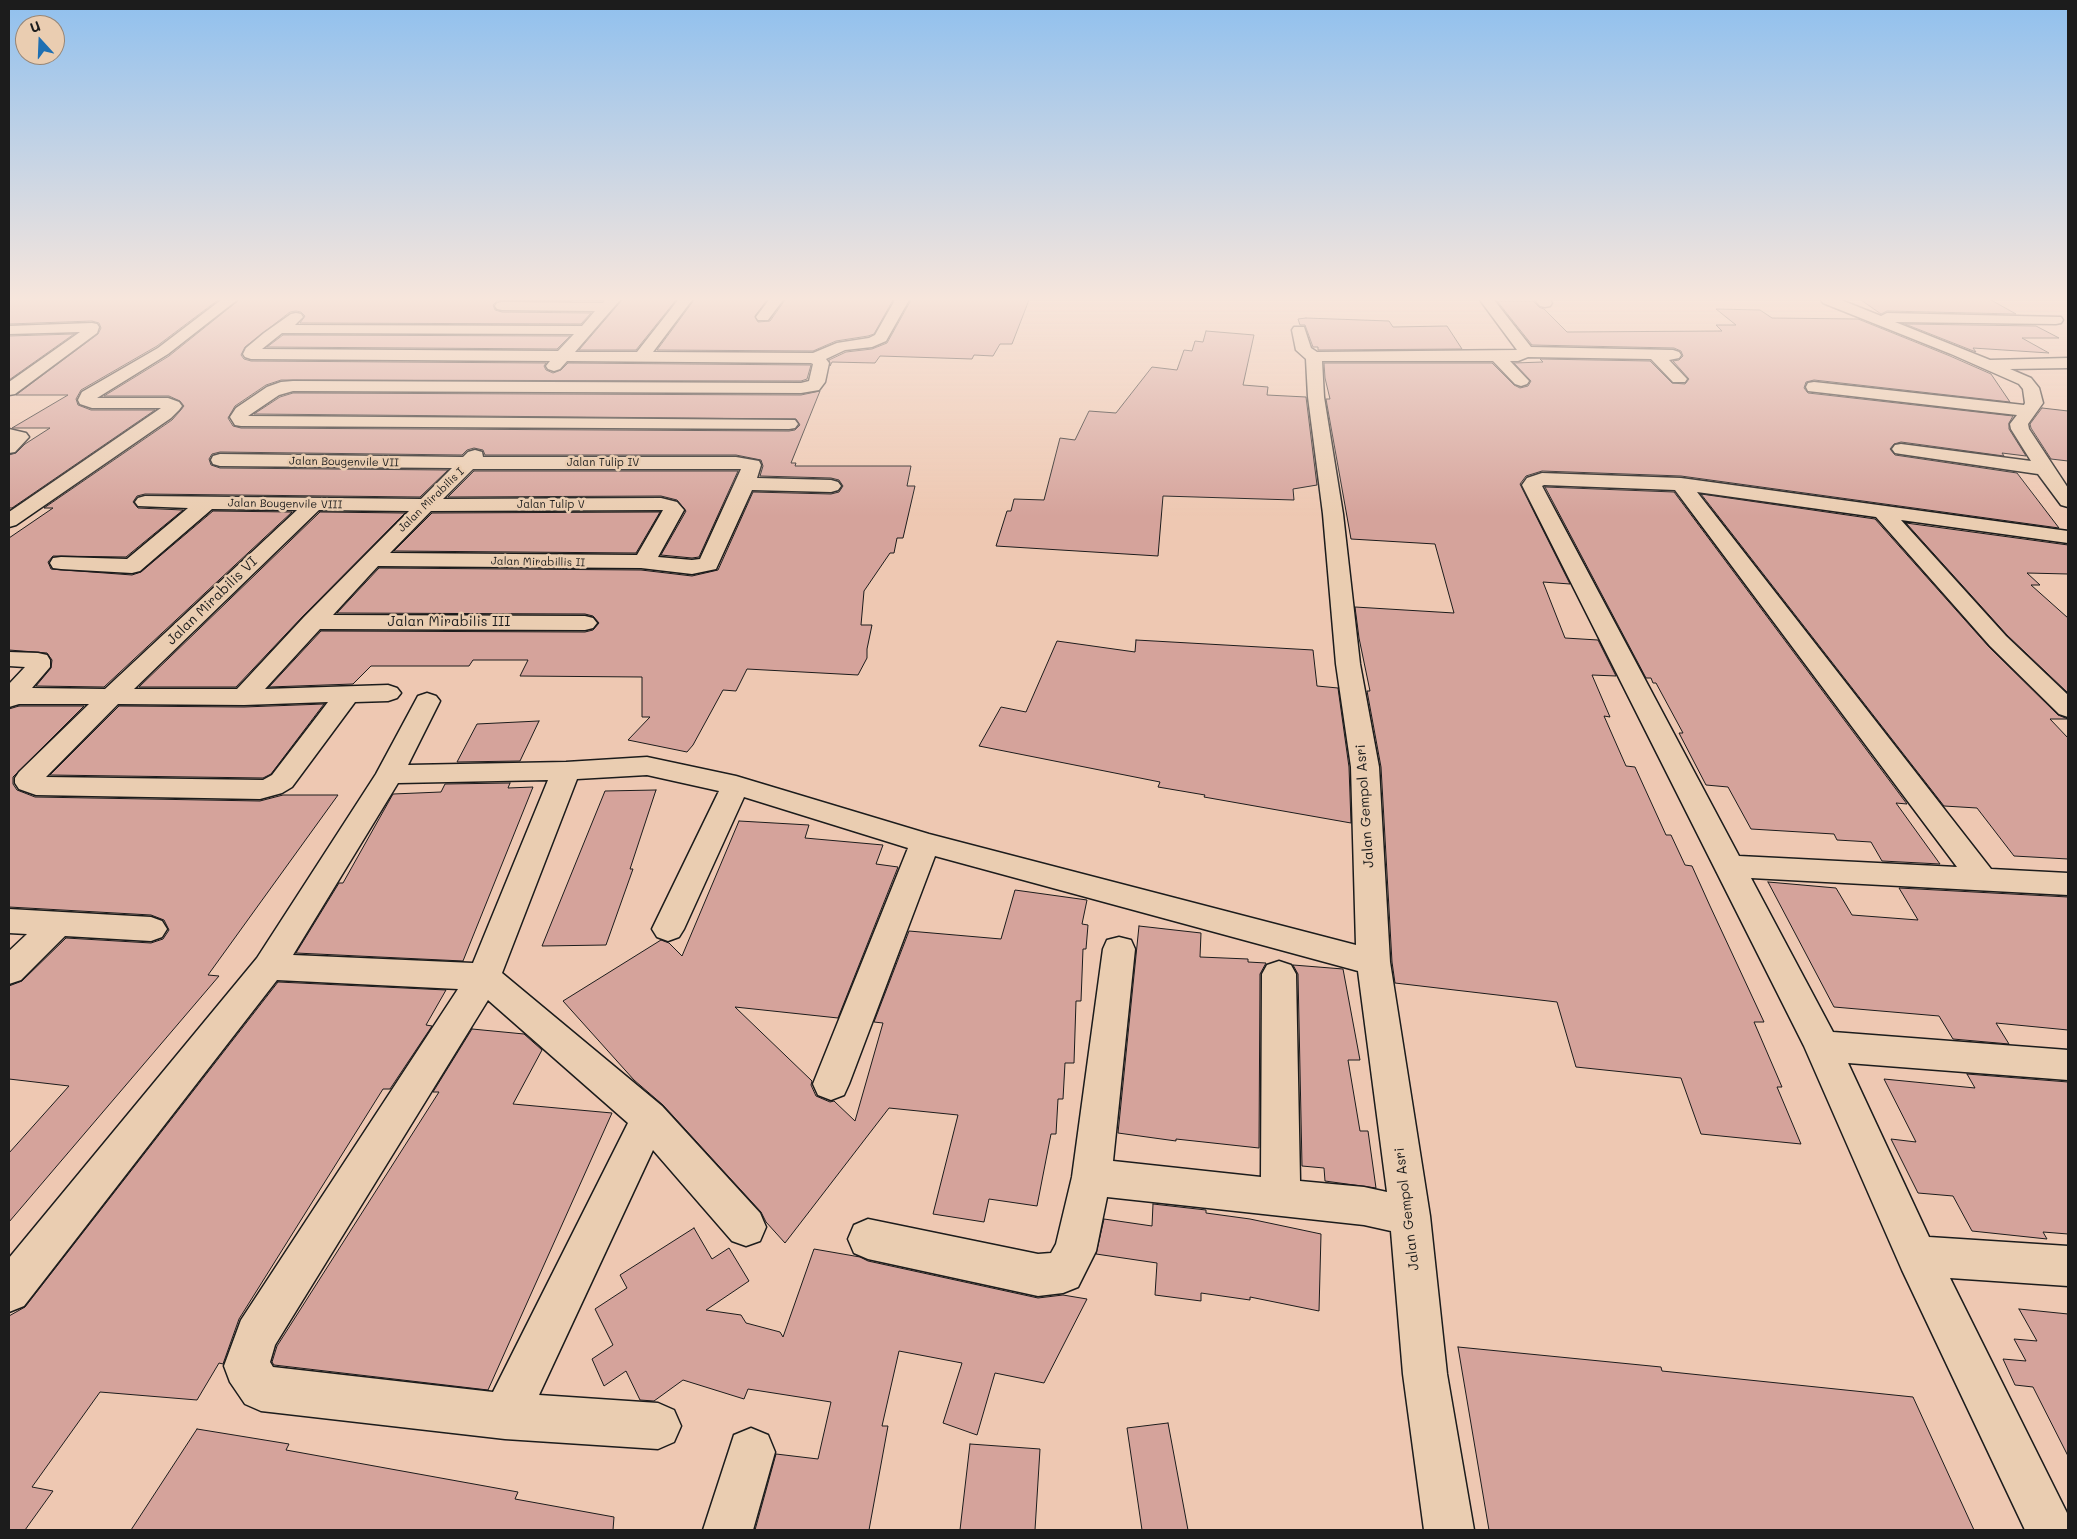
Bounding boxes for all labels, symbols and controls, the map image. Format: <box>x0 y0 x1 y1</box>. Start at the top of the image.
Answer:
north arrow <box>15 15 65 65</box>
text: U <box>27 16 43 37</box>
street label: Jalan Bougenvile VII <box>289 454 399 470</box>
street label: Jalan Tulip IV <box>567 456 639 470</box>
street label: Jalan Mirabilis I <box>395 465 467 535</box>
street label: Jalan Bougenvile VIII <box>228 496 342 512</box>
street label: Jalan Tulip V <box>517 498 585 512</box>
street label: Jalan Mirabilis VI <box>163 553 261 649</box>
street label: Jalan Mirabillis II <box>491 555 585 569</box>
street label: Jalan Mirabilis III <box>388 614 510 630</box>
street label: Jalan Gempol Asri <box>1352 744 1378 868</box>
street label: Jalan Gempol Asri <box>1391 1147 1423 1271</box>

